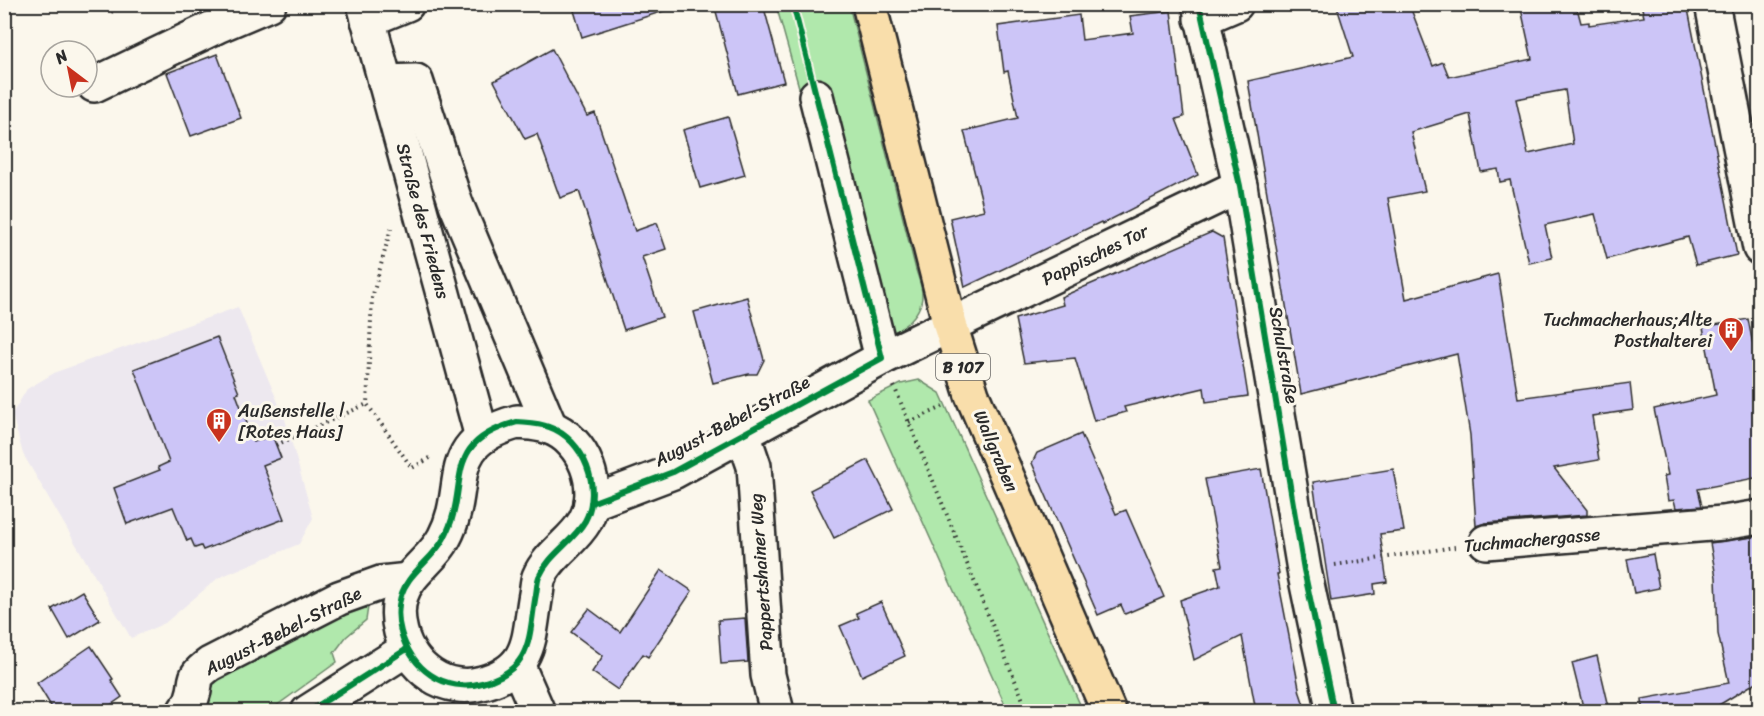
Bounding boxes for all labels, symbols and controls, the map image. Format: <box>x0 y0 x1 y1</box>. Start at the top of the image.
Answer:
north arrow <box>39 39 99 99</box>
text: N <box>48 41 74 72</box>
street label: Straße des Friedens <box>387 139 459 303</box>
street label: Pappisches Tor <box>1036 215 1155 295</box>
street label: Schulstraße <box>1260 304 1308 406</box>
place label: Tuchmacherhaus;Alte Posthalterei <box>1543 304 1713 357</box>
building icon: Tuchmacherhaus;Alte Posthalterei <box>1716 315 1746 353</box>
road number: B 107 <box>936 354 990 380</box>
street label: August-Bebel-Straße <box>647 366 816 476</box>
place label: Außenstelle l [Rotes Haus] <box>237 395 345 448</box>
street label: Wallgraben <box>964 405 1028 497</box>
building icon: Außenstelle l [Rotes Haus] <box>204 406 234 444</box>
street label: Pappertshainer Weg <box>740 492 782 652</box>
street label: Tuchmachergasse <box>1462 518 1602 562</box>
street label: August-Bebel-Straße <box>198 577 368 685</box>

